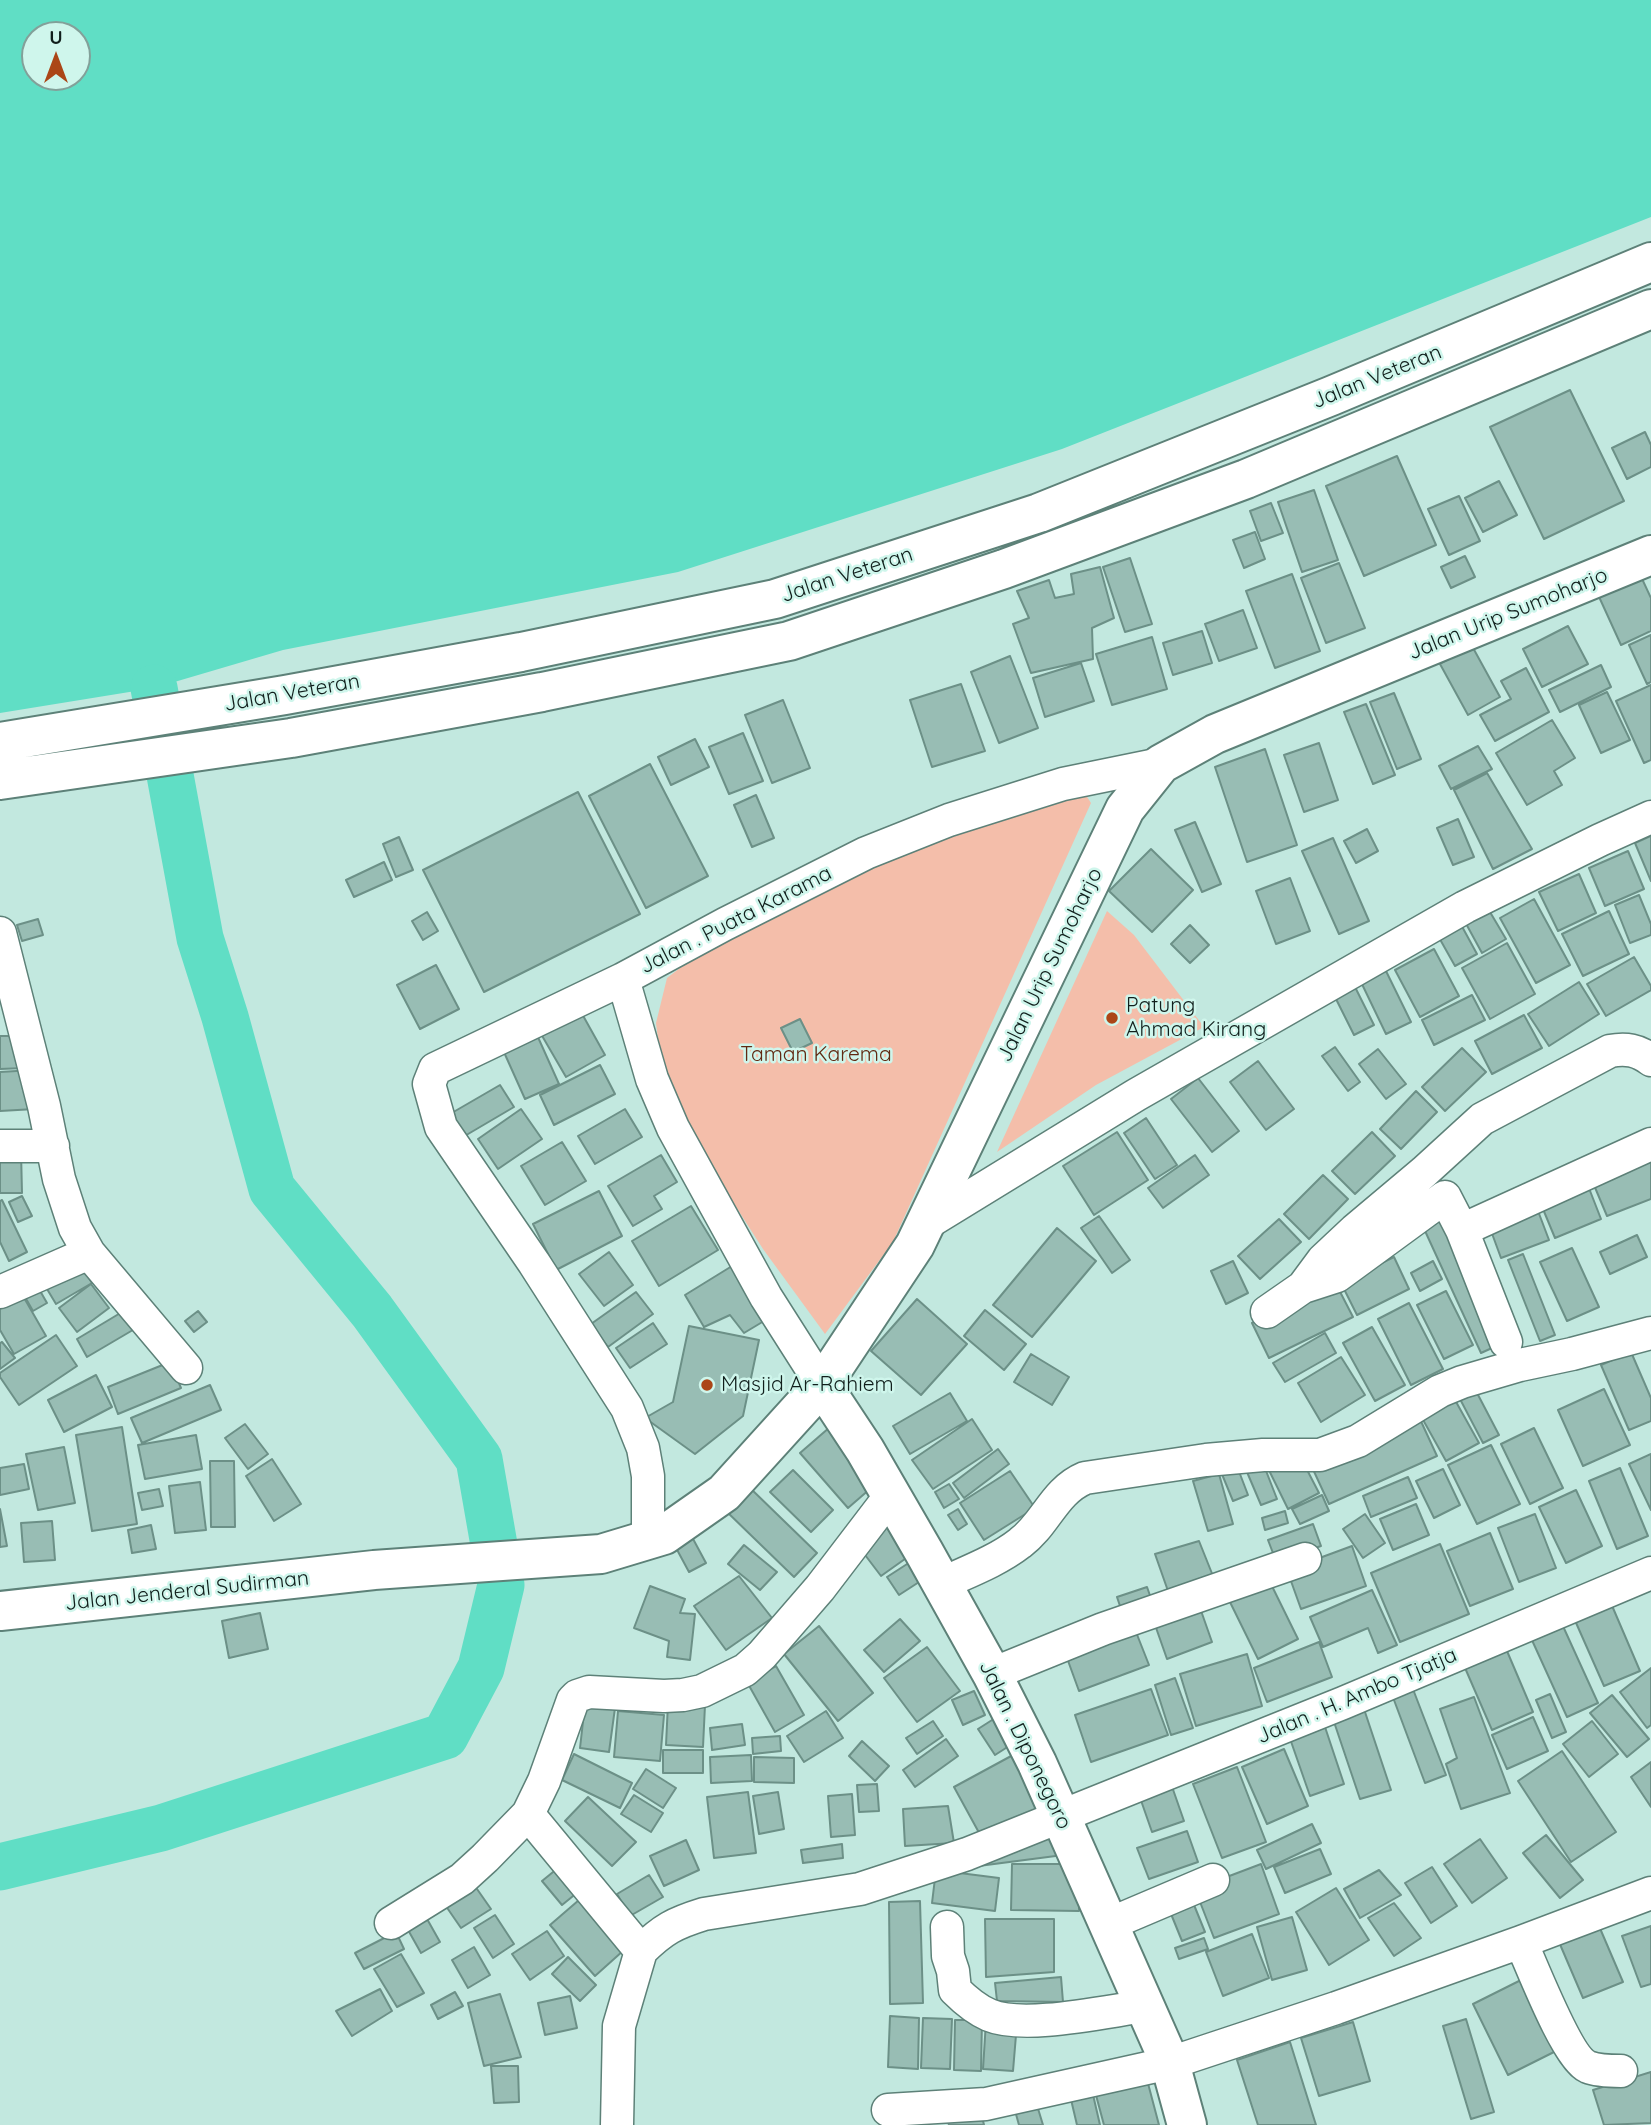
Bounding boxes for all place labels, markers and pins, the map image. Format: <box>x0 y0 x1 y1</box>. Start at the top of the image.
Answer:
place label: Patung Ahmad Kirang <box>1126 993 1266 1043</box>
marker: Patung Ahmad Kirang <box>1104 1010 1120 1026</box>
place label: Masjid Ar-Rahiem <box>721 1372 894 1398</box>
marker: Masjid Ar-Rahiem <box>699 1377 715 1393</box>

